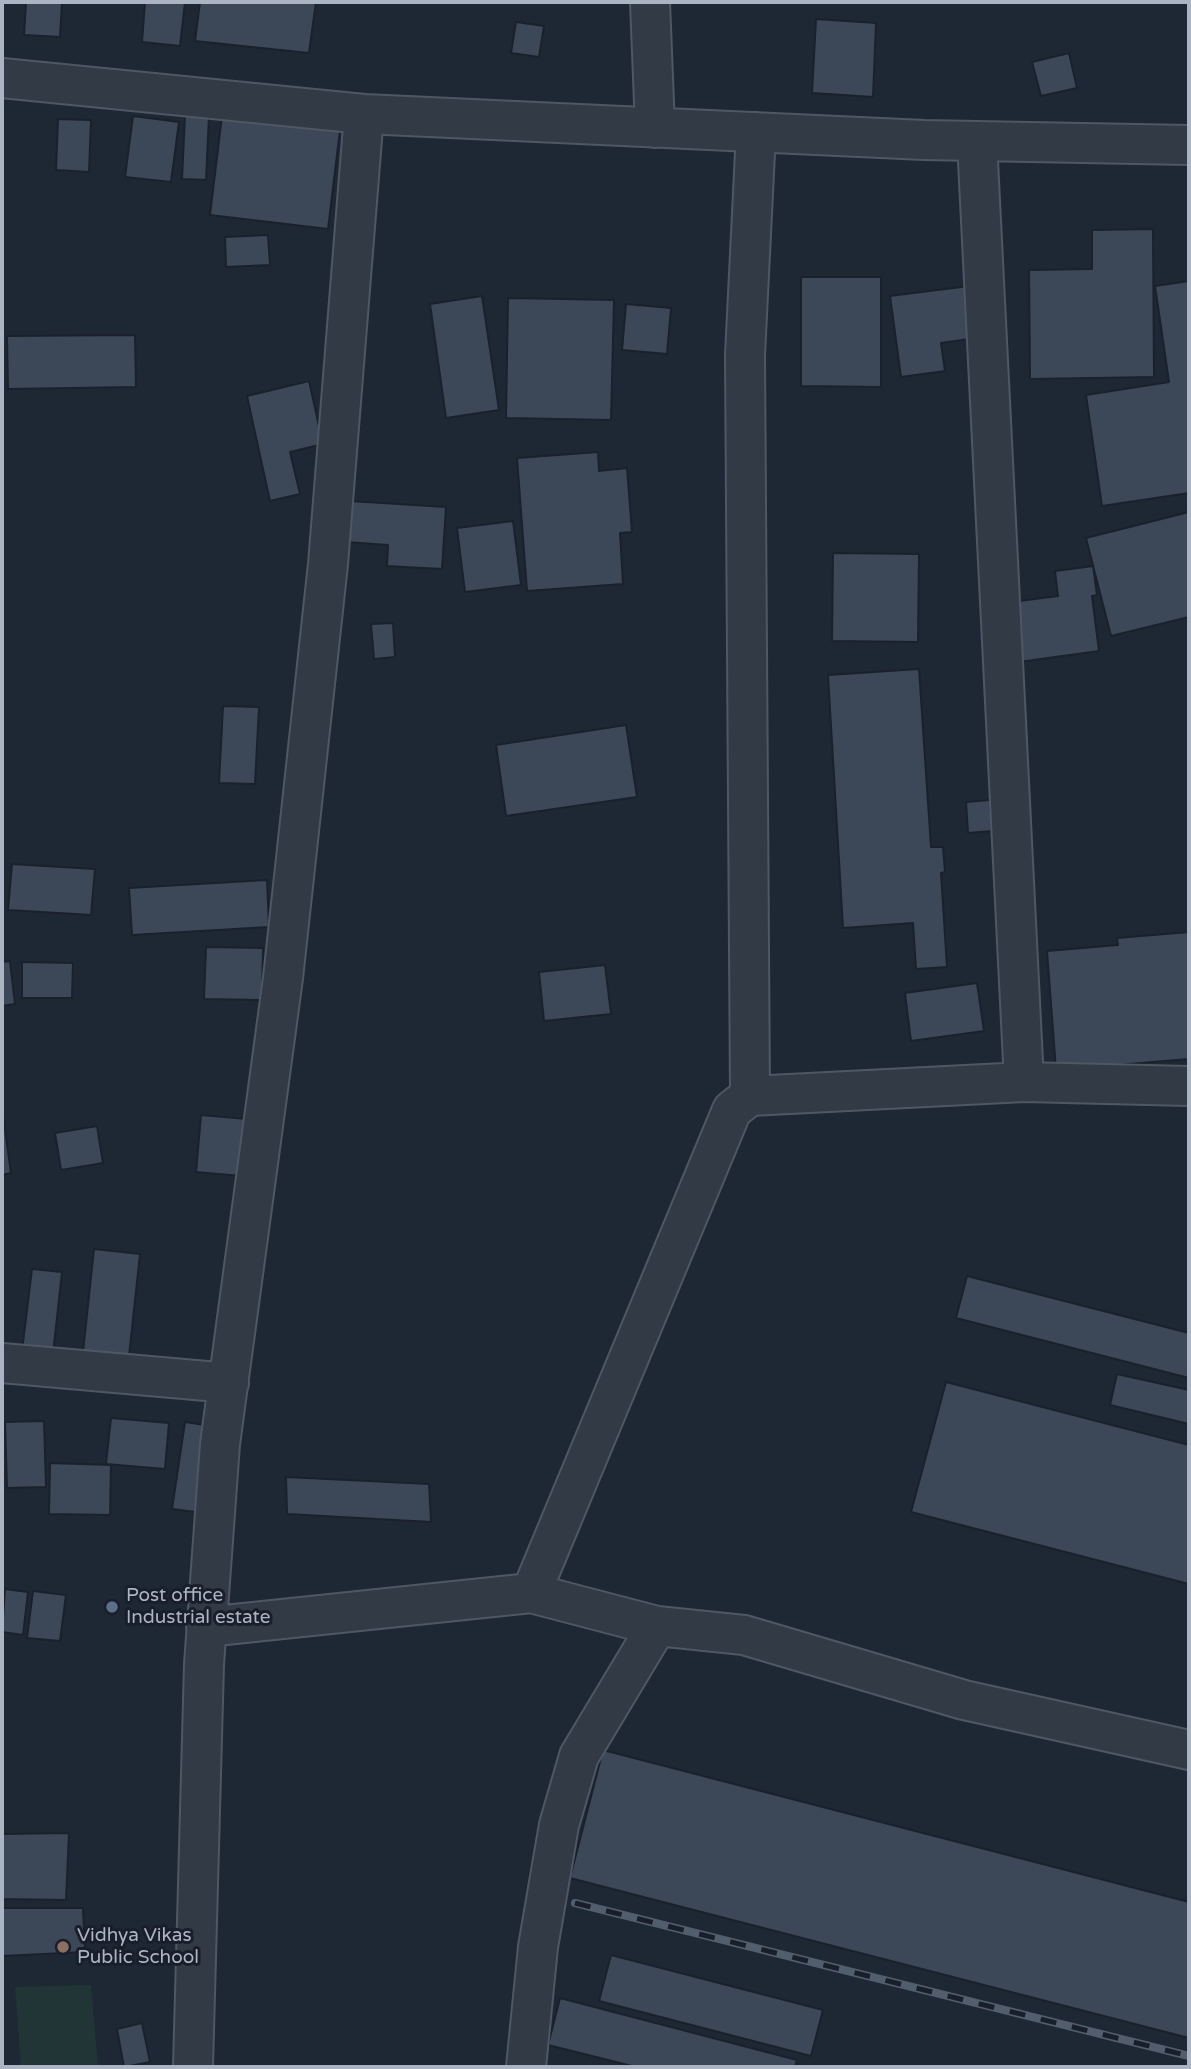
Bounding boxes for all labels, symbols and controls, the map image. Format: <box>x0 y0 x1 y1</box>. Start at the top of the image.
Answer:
place label: Post office Industrial estate <box>126 1585 270 1629</box>
marker: Post office Industrial estate <box>104 1599 120 1615</box>
place label: Vidhya Vikas Public School <box>77 1925 199 1969</box>
marker: Vidhya Vikas Public School <box>55 1939 71 1955</box>

